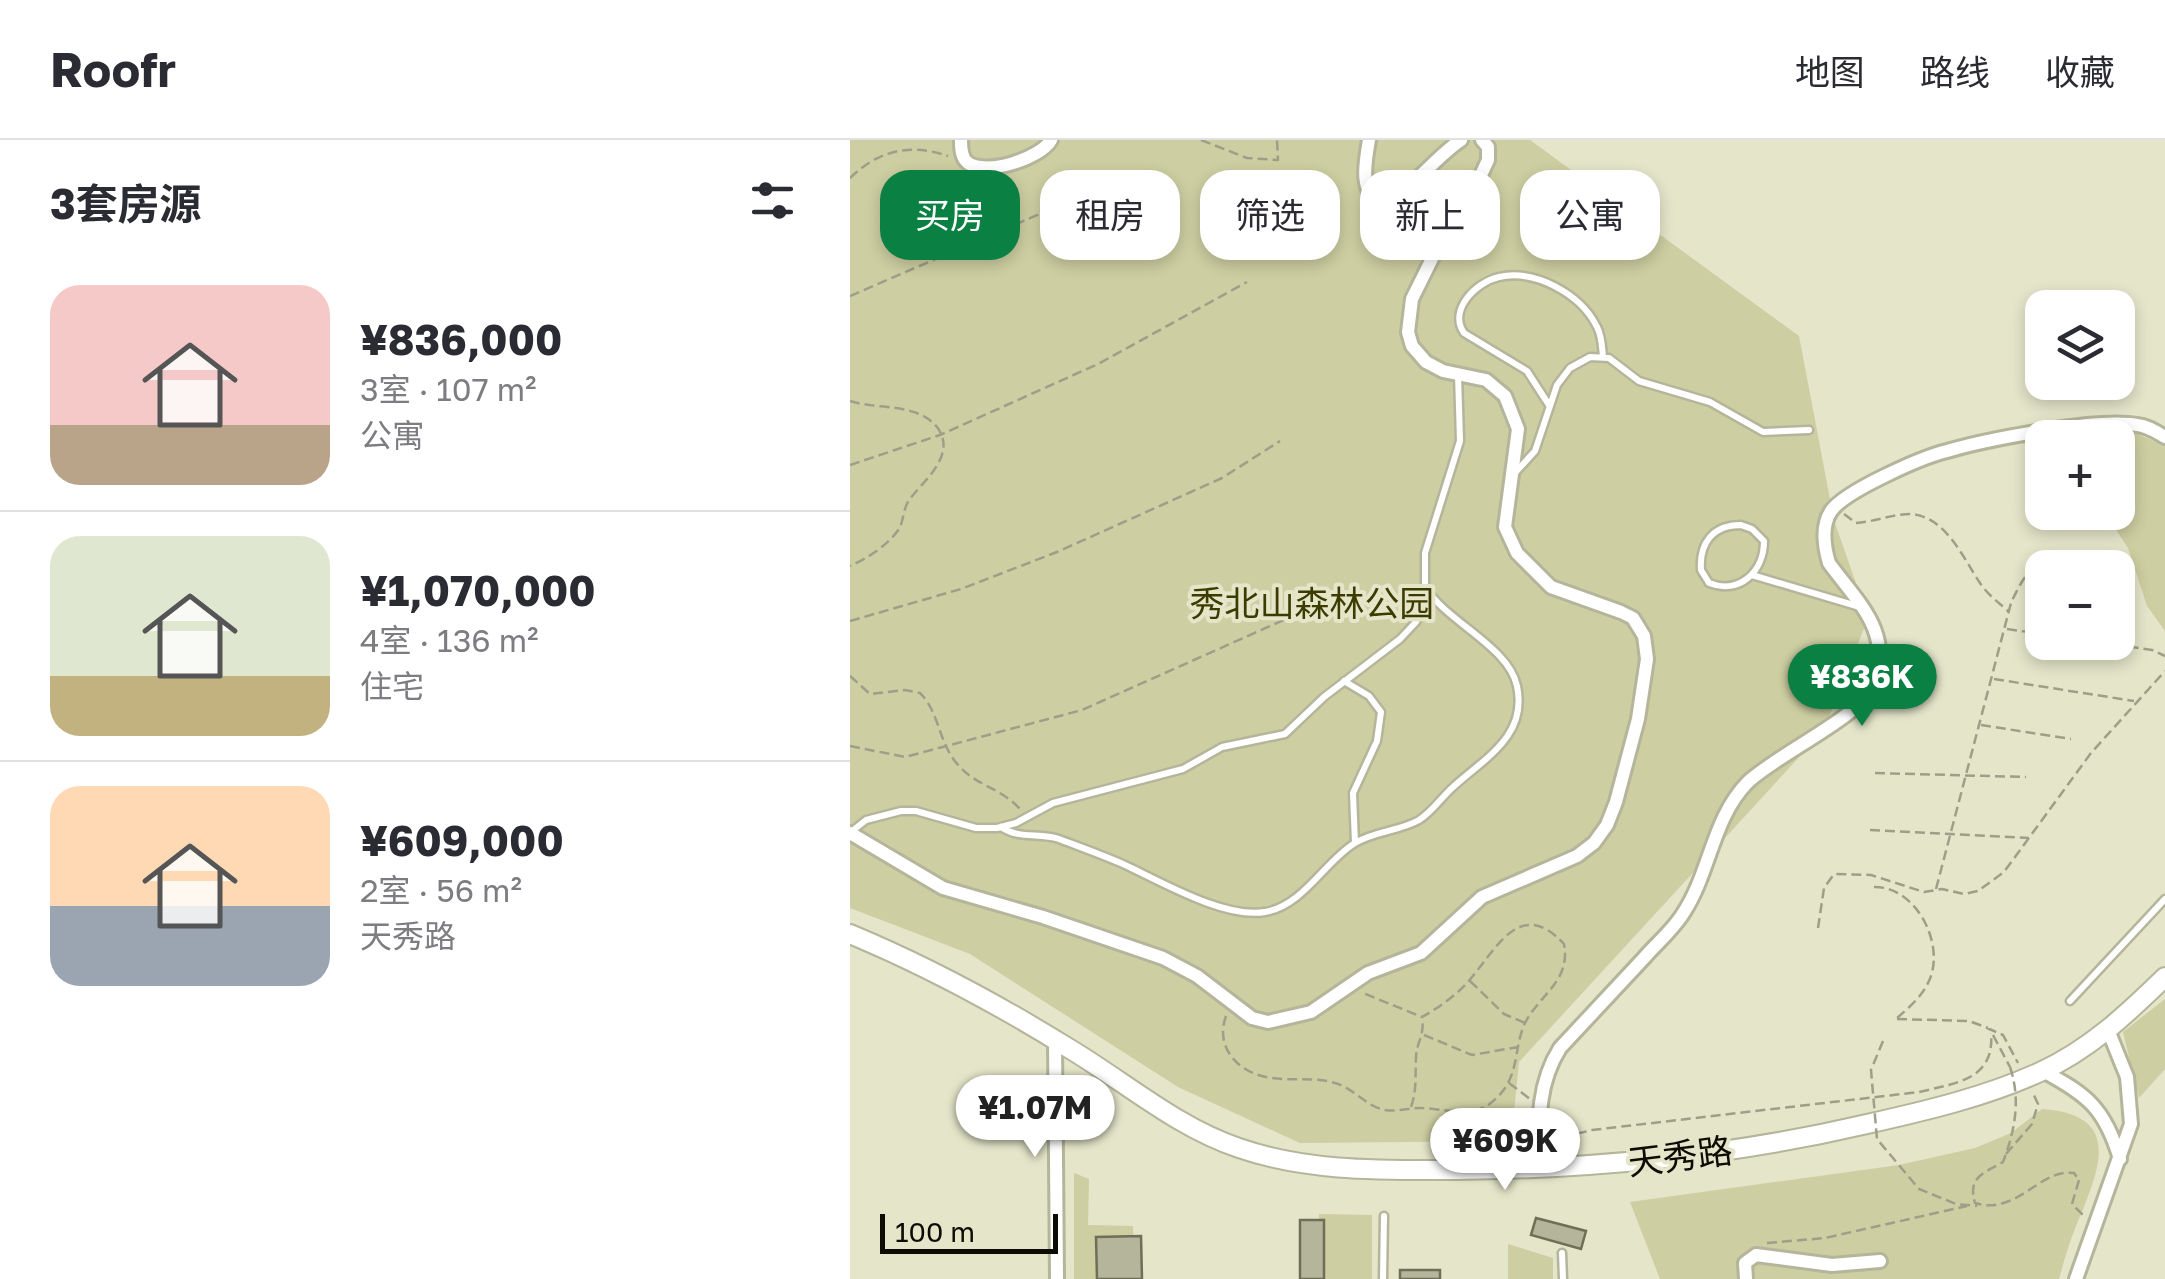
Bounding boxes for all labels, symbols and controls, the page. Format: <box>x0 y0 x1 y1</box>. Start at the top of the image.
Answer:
text: Roofr <box>50 40 176 98</box>
text: 地图 <box>1795 51 1865 93</box>
text: 路线 <box>1920 51 1990 93</box>
text: 收藏 <box>2045 51 2115 93</box>
chip: 买房 <box>880 170 1020 260</box>
chip: 租房 <box>1040 170 1180 260</box>
chip: 筛选 <box>1200 170 1340 260</box>
chip: 新上 <box>1360 170 1500 260</box>
chip: 公寓 <box>1520 170 1660 260</box>
icon: filters <box>745 173 800 228</box>
text: 3套房源 <box>50 178 202 228</box>
map controls <box>2025 290 2135 660</box>
button: layers <box>2025 290 2135 400</box>
text: ¥836,000 <box>360 314 562 364</box>
icon: home <box>130 325 250 445</box>
text: 3室 · 107 m² <box>360 370 536 408</box>
text: 公寓 <box>360 416 424 454</box>
button: + <box>2025 420 2135 530</box>
button: − <box>2025 550 2135 660</box>
text: ¥1,070,000 <box>360 565 596 615</box>
icon: home <box>130 576 250 696</box>
park label: 秀北山森林公园 <box>1189 582 1435 624</box>
text: 4室 · 136 m² <box>360 621 539 659</box>
pin: ¥836K <box>1792 644 1932 729</box>
text: ¥836K <box>1810 657 1914 695</box>
text: 住宅 <box>360 667 424 705</box>
text: ¥609,000 <box>360 815 564 865</box>
icon: home <box>130 826 250 946</box>
text: 2室 · 56 m² <box>360 871 522 909</box>
text: 天秀路 <box>360 917 456 955</box>
pin: ¥1.07M <box>954 1075 1116 1160</box>
text: ¥1.07M <box>978 1088 1092 1126</box>
pin: ¥609K <box>1435 1108 1575 1193</box>
text: ¥609K <box>1452 1121 1558 1159</box>
street label: 天秀路 <box>1625 1129 1735 1183</box>
scale bar <box>880 1209 1058 1254</box>
text: 100 m <box>895 1215 975 1248</box>

